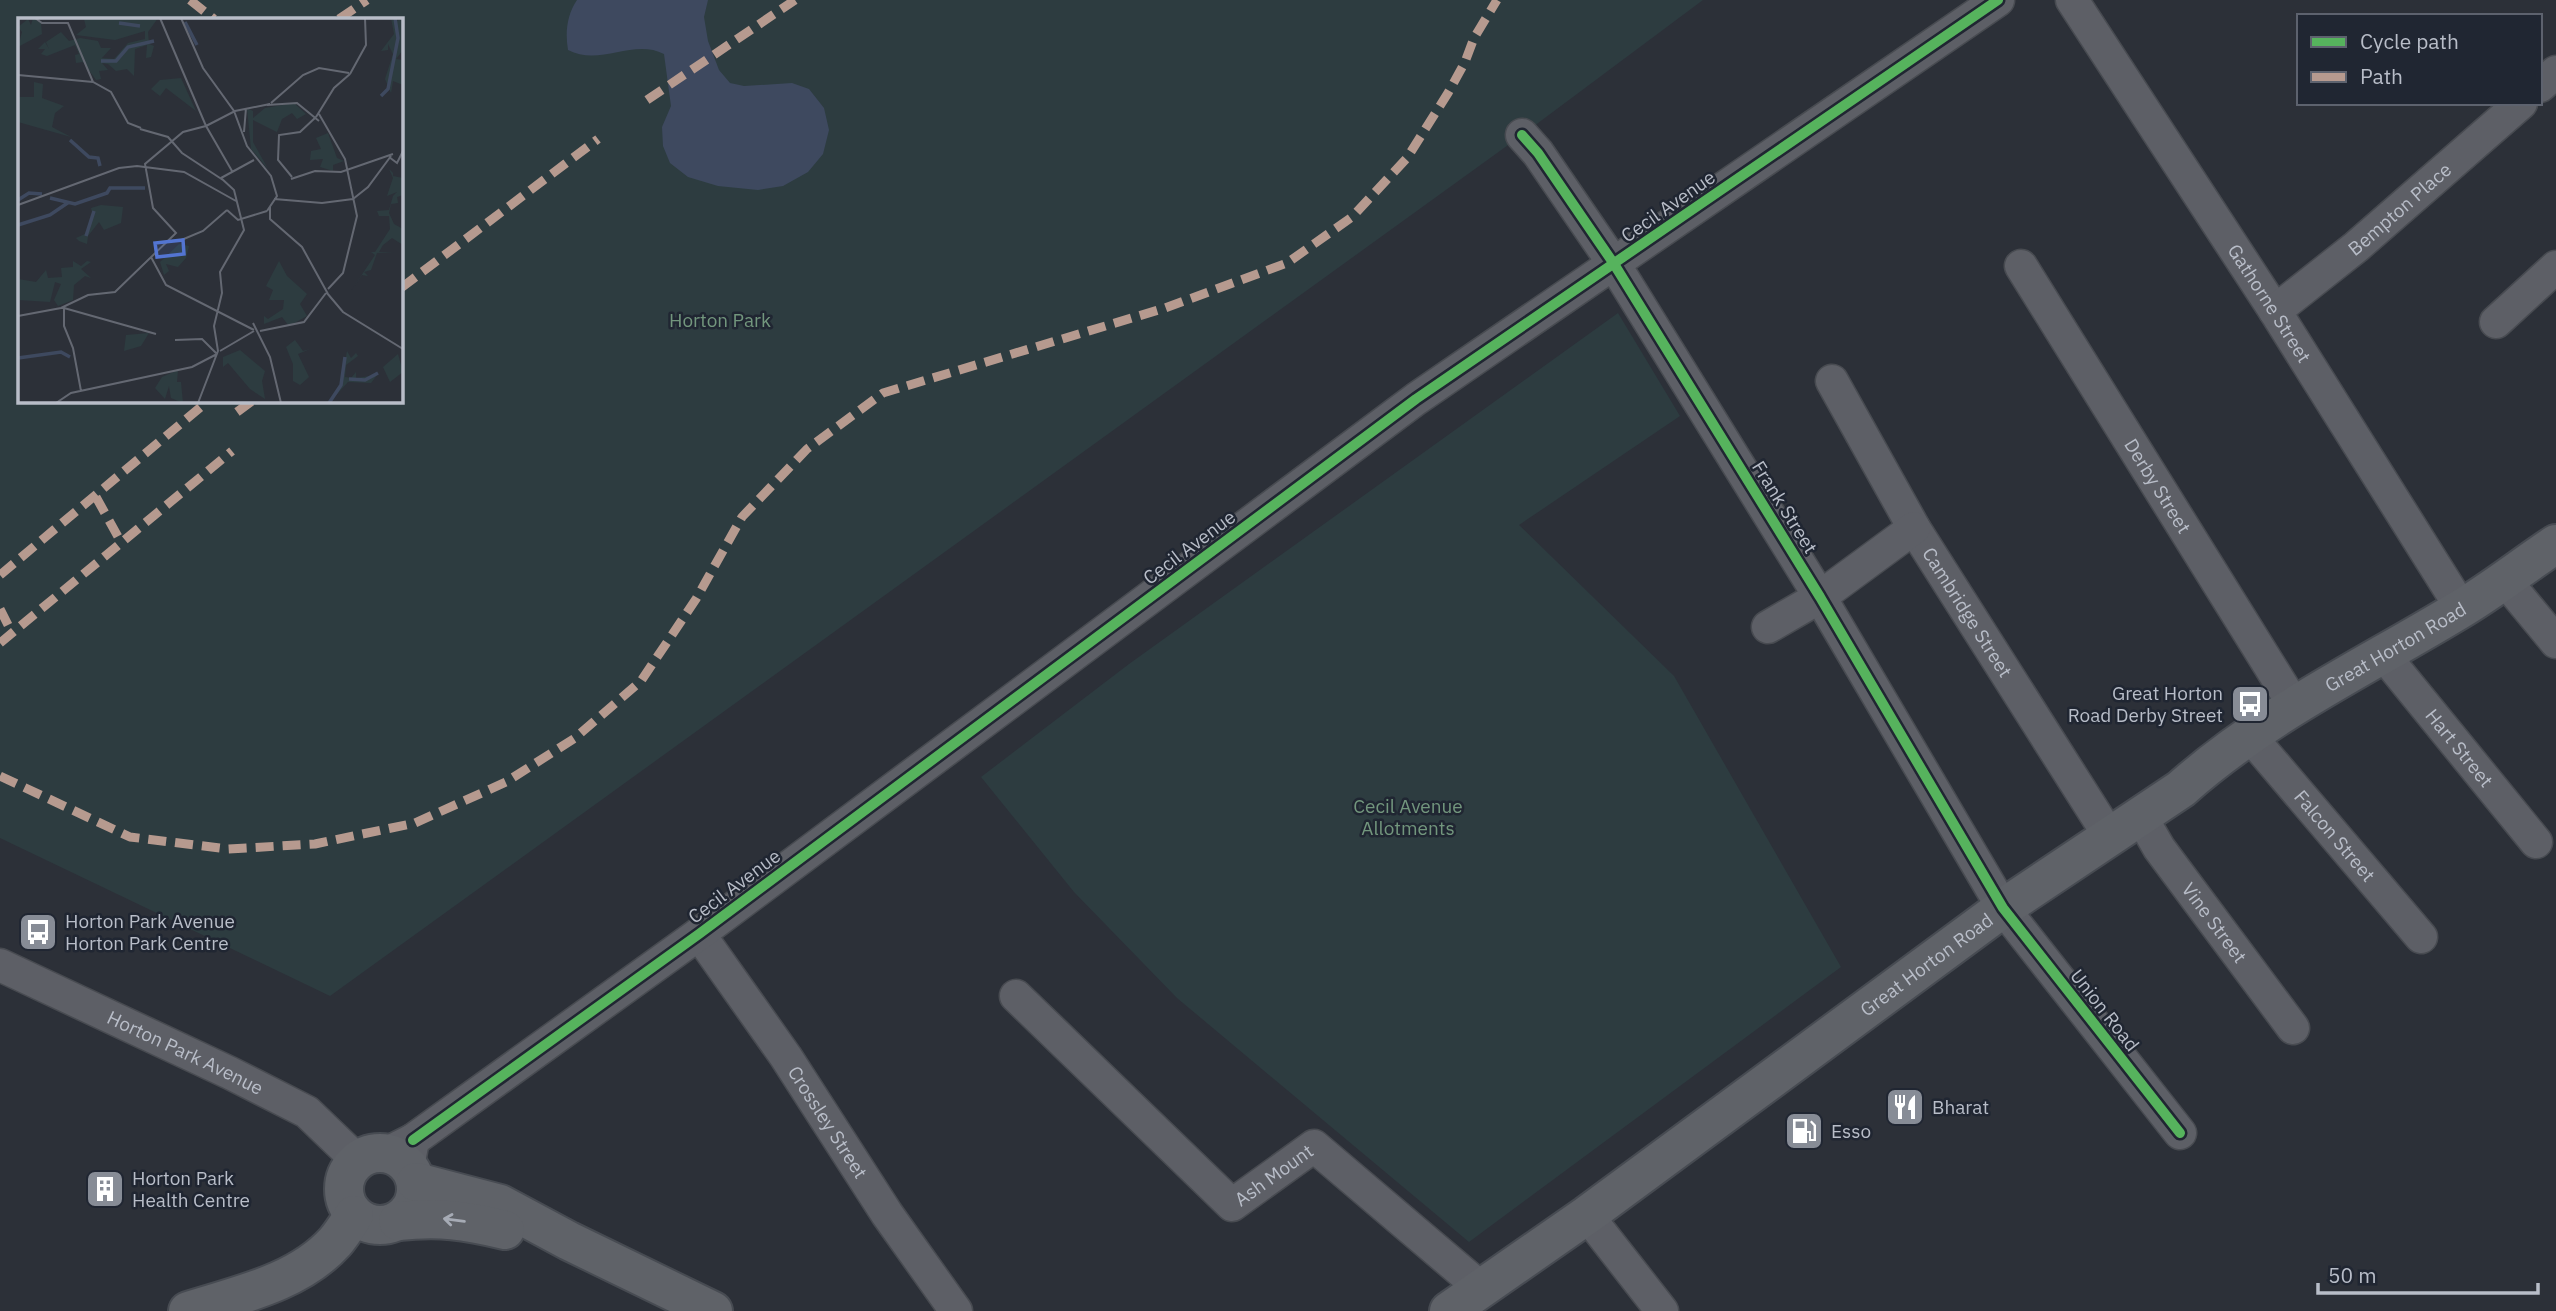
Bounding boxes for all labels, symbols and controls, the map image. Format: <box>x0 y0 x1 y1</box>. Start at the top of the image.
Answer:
legend <box>2297 14 2542 105</box>
inset map <box>18 18 402 402</box>
text: Cycle path <box>2360 27 2459 55</box>
text: Path <box>2360 62 2403 90</box>
street label: Bempton Place <box>2343 157 2456 261</box>
street label: Cecil Avenue <box>1616 165 1720 247</box>
street label: Gathorne Street <box>2223 239 2316 367</box>
park label: Horton Park <box>669 308 771 332</box>
street label: Derby Street <box>2119 434 2196 538</box>
street label: Frank Street <box>1747 456 1823 558</box>
street label: Cecil Avenue <box>1138 504 1240 590</box>
street label: Cambridge Street <box>1917 543 2018 682</box>
street label: Great Horton Road <box>2320 597 2470 697</box>
place label: Great Horton Road Derby Street <box>2068 681 2223 727</box>
bus stop icon: Great Horton Road Derby Street <box>2229 683 2271 725</box>
street label: Hart Street <box>2420 704 2498 792</box>
street label: Falcon Street <box>2289 785 2381 886</box>
park label: Cecil Avenue Allotments <box>1353 794 1463 840</box>
street label: Cecil Avenue <box>683 843 785 929</box>
street label: Vine Street <box>2177 878 2252 967</box>
street label: Great Horton Road <box>1855 908 1998 1021</box>
place label: Horton Park Avenue Horton Park Centre <box>65 909 235 955</box>
bus stop icon: Horton Park Avenue Horton Park Centre <box>17 911 59 953</box>
street label: Union Road <box>2065 964 2145 1056</box>
street label: Horton Park Avenue <box>103 1005 268 1100</box>
street label: Crossley Street <box>783 1061 873 1183</box>
restaurant icon: Bharat <box>1884 1086 1926 1128</box>
place label: Bharat <box>1932 1095 1989 1119</box>
fuel station icon: Esso <box>1783 1110 1825 1152</box>
place label: Esso <box>1831 1119 1871 1143</box>
street label: Ash Mount <box>1230 1139 1318 1211</box>
place label: Horton Park Health Centre <box>132 1166 250 1212</box>
building icon: Horton Park Health Centre <box>84 1168 126 1210</box>
one-way arrow <box>443 1213 466 1226</box>
scale bar <box>2318 1252 2538 1296</box>
text: 50 m <box>2328 1261 2377 1289</box>

